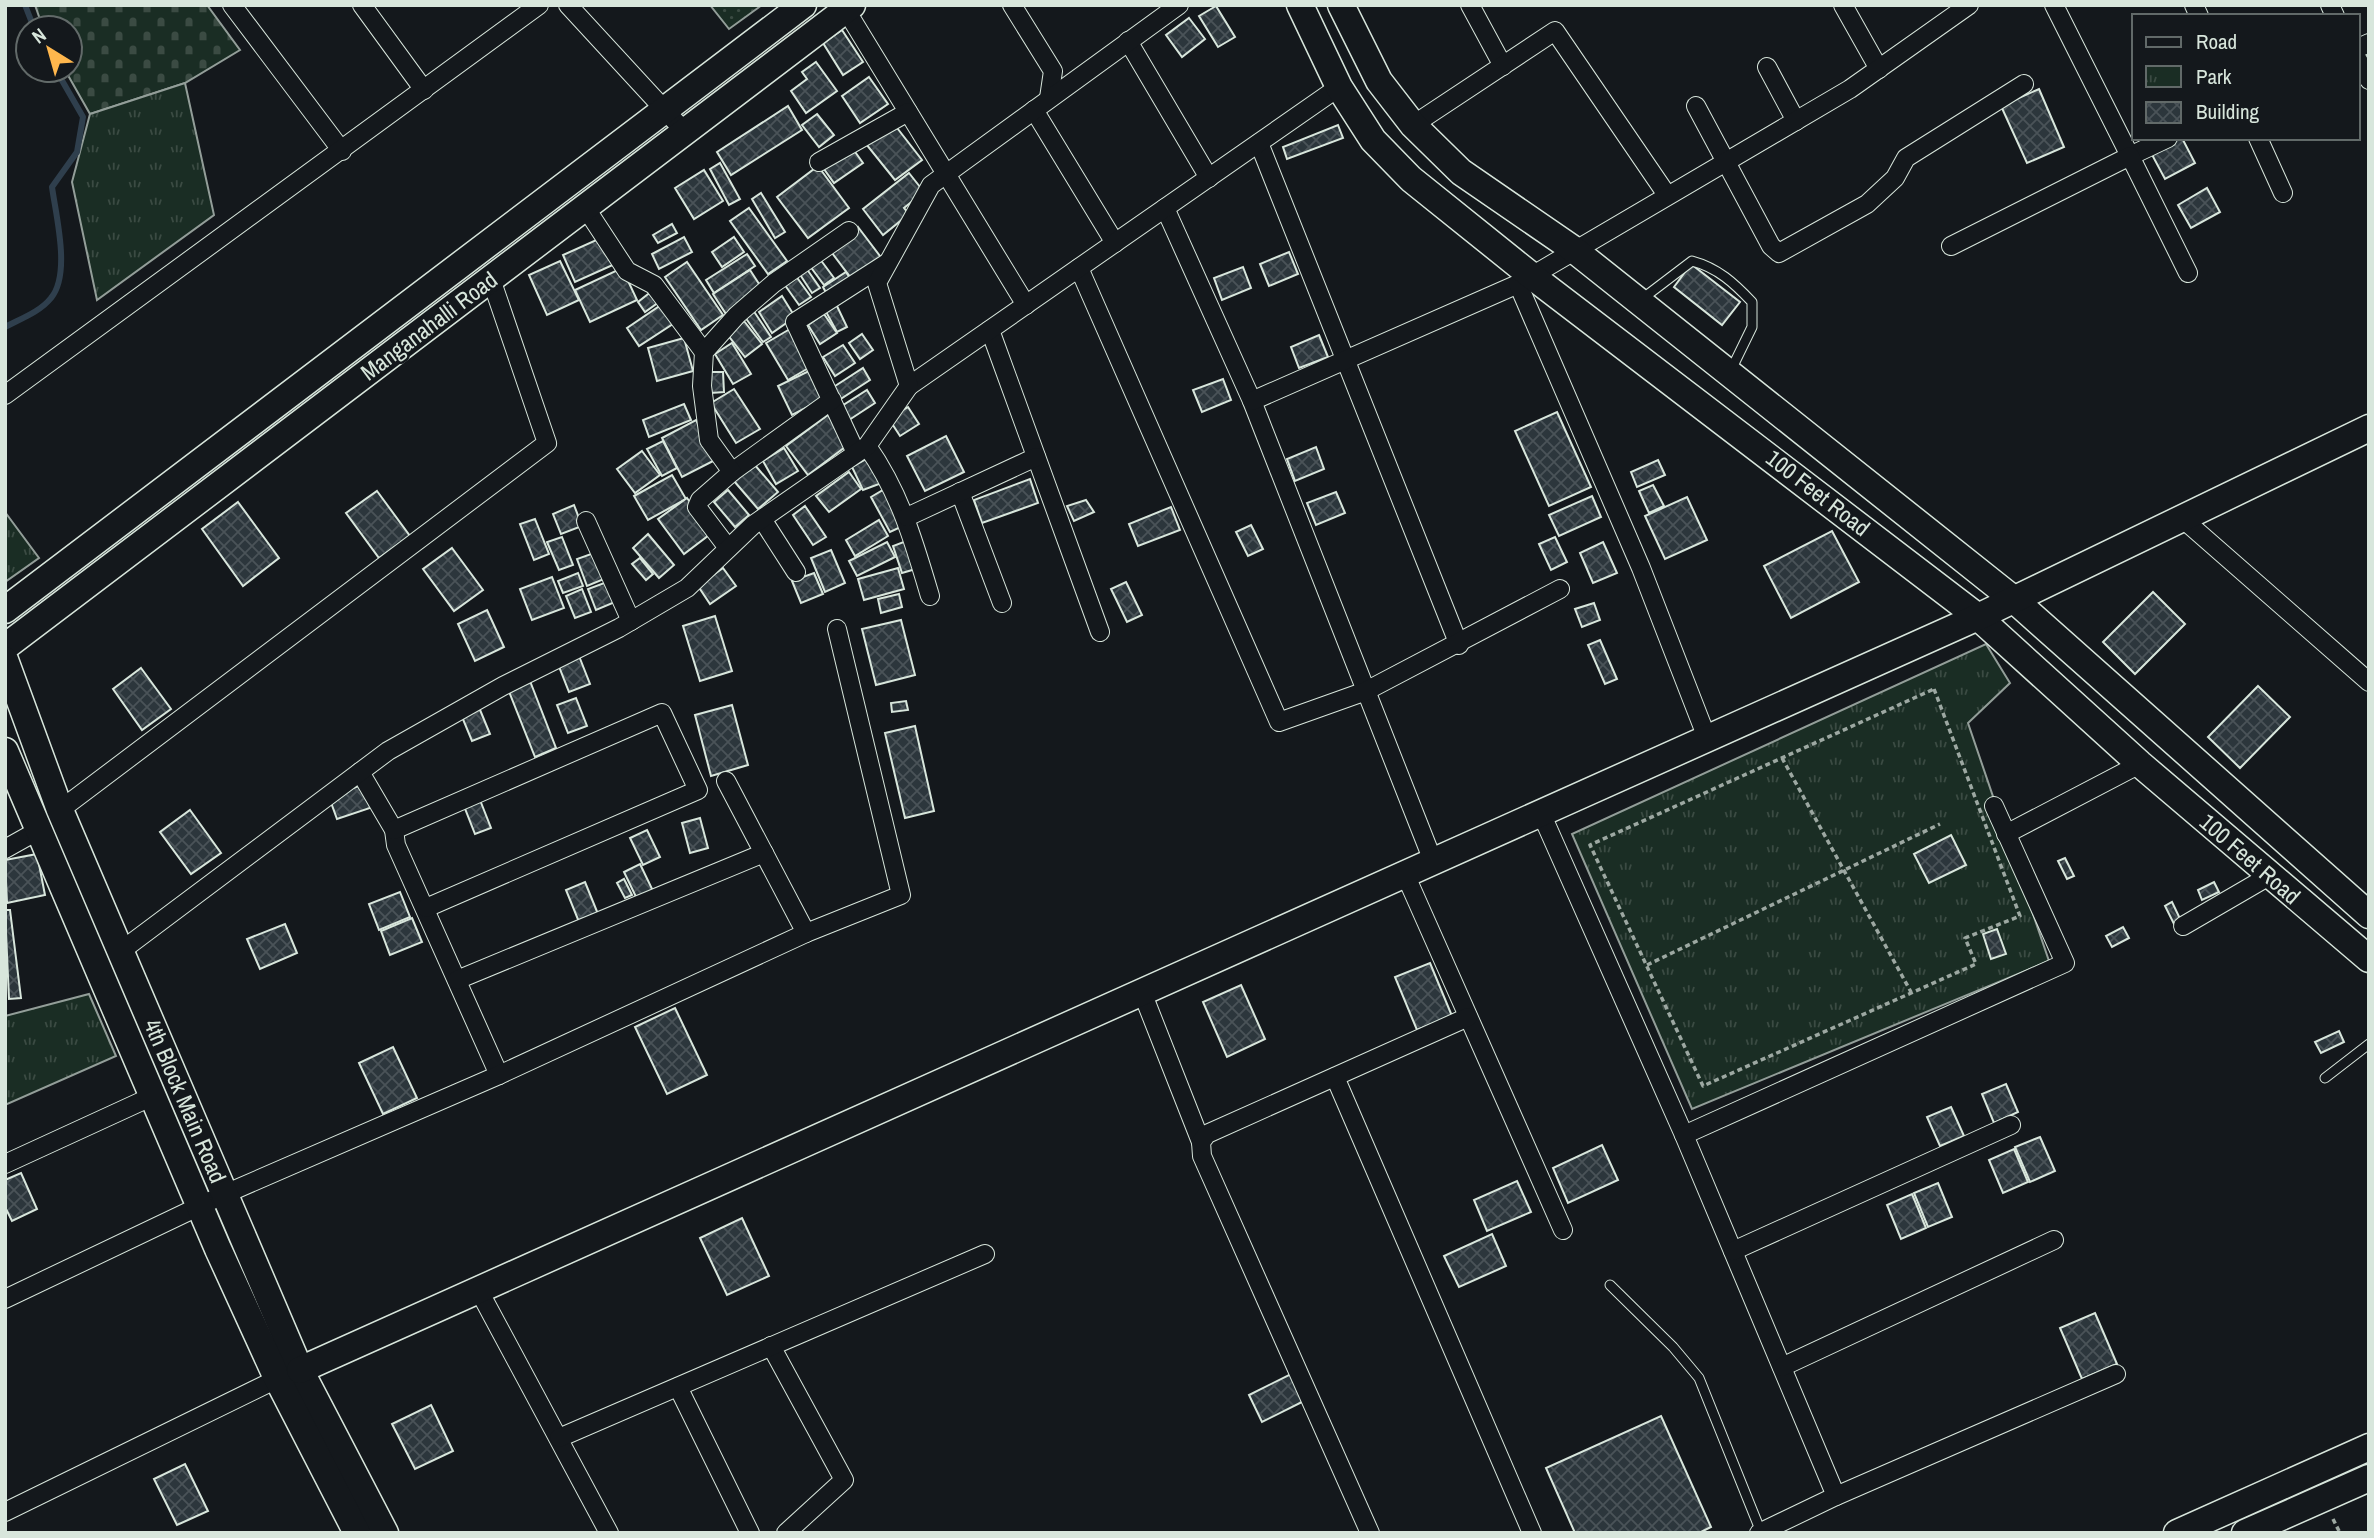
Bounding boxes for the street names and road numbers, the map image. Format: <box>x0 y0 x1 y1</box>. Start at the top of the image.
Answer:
street label: Manganahalli Road <box>354 264 503 387</box>
street label: 100 Feet Road <box>1760 442 1877 543</box>
street label: 100 Feet Road <box>2193 806 2307 911</box>
street label: 4th Block Main Road <box>137 1014 234 1187</box>

